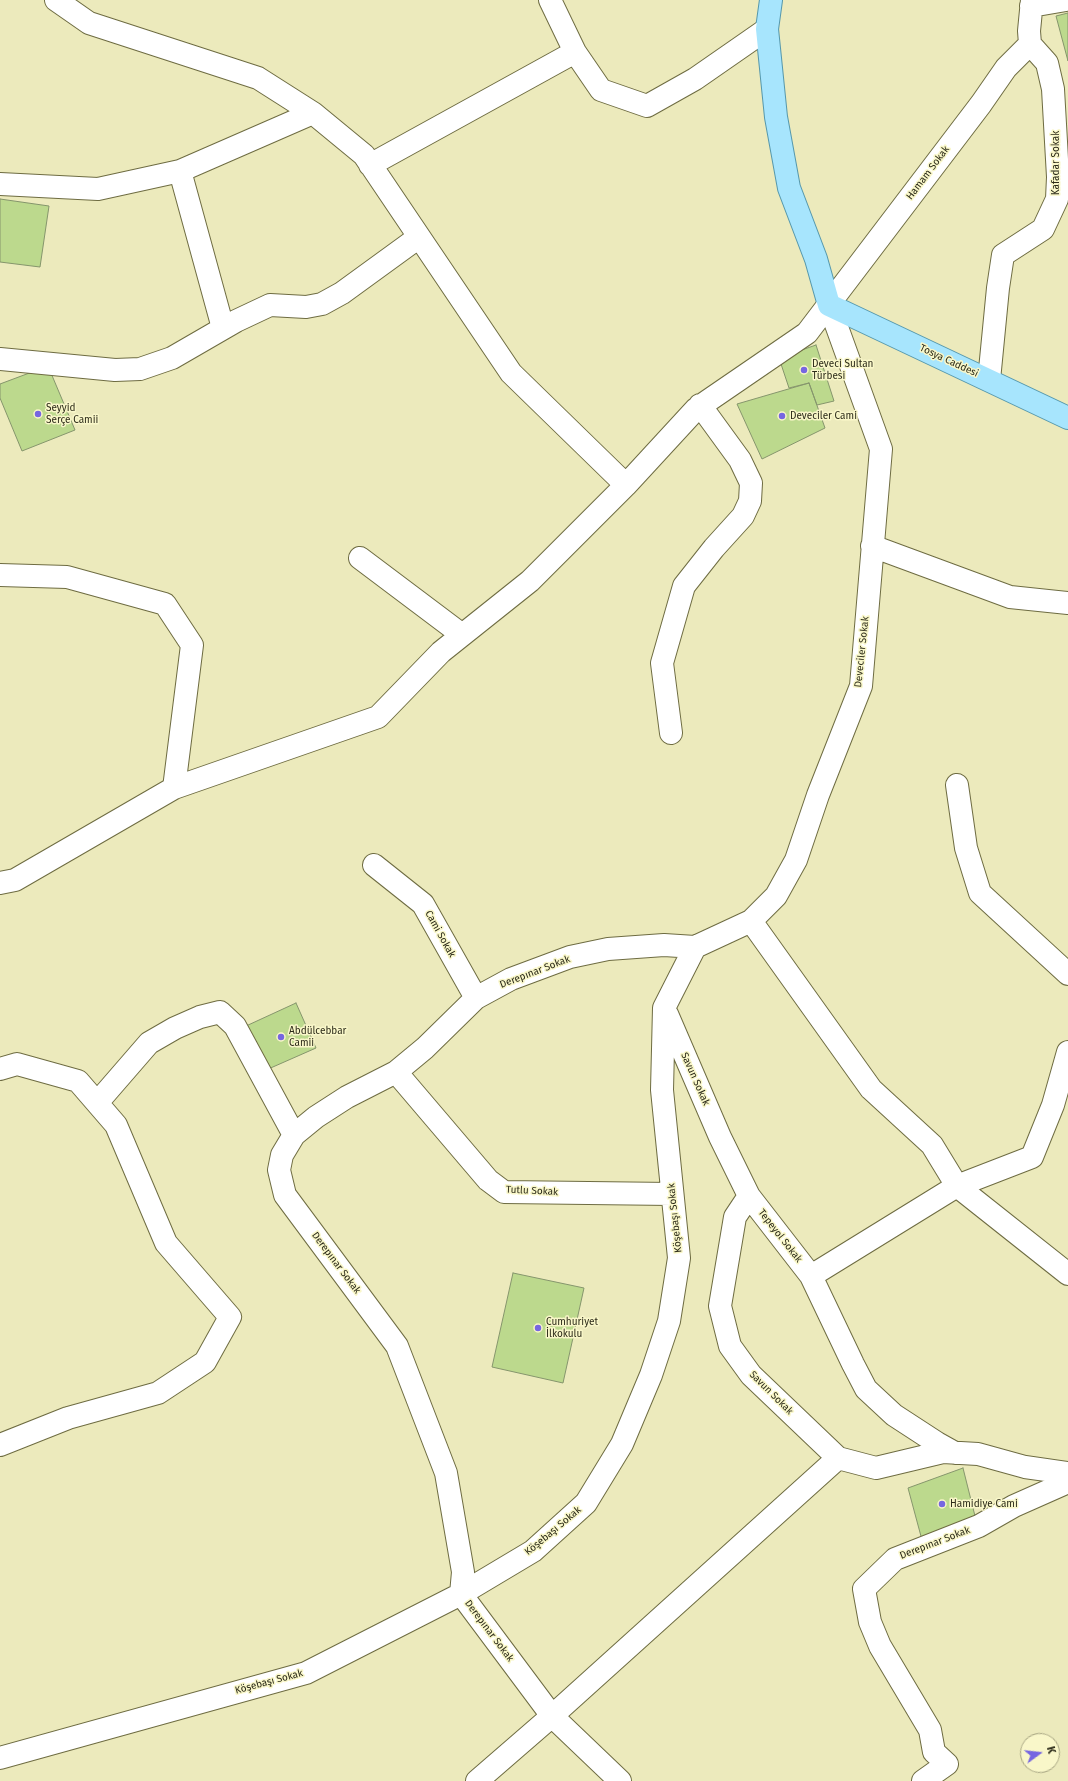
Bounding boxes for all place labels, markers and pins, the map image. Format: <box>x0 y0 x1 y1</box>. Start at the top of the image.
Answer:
place label: Deveci Sultan Türbesi <box>812 358 873 382</box>
marker: Deveci Sultan Türbesi <box>799 365 809 375</box>
place label: Seyyid Serçe Camii <box>46 402 98 426</box>
marker: Seyyid Serçe Camii <box>33 409 43 419</box>
place label: Deveciler Cami <box>790 410 857 422</box>
marker: Deveciler Cami <box>777 411 787 421</box>
place label: Abdülcebbar Camii <box>289 1025 346 1048</box>
marker: Abdülcebbar Camii <box>276 1032 286 1042</box>
place label: Cumhuriyet İlkokulu <box>546 1316 598 1340</box>
marker: Cumhuriyet İlkokulu <box>533 1323 543 1333</box>
place label: Hamidiye Cami <box>950 1498 1018 1510</box>
marker: Hamidiye Cami <box>937 1499 947 1509</box>

